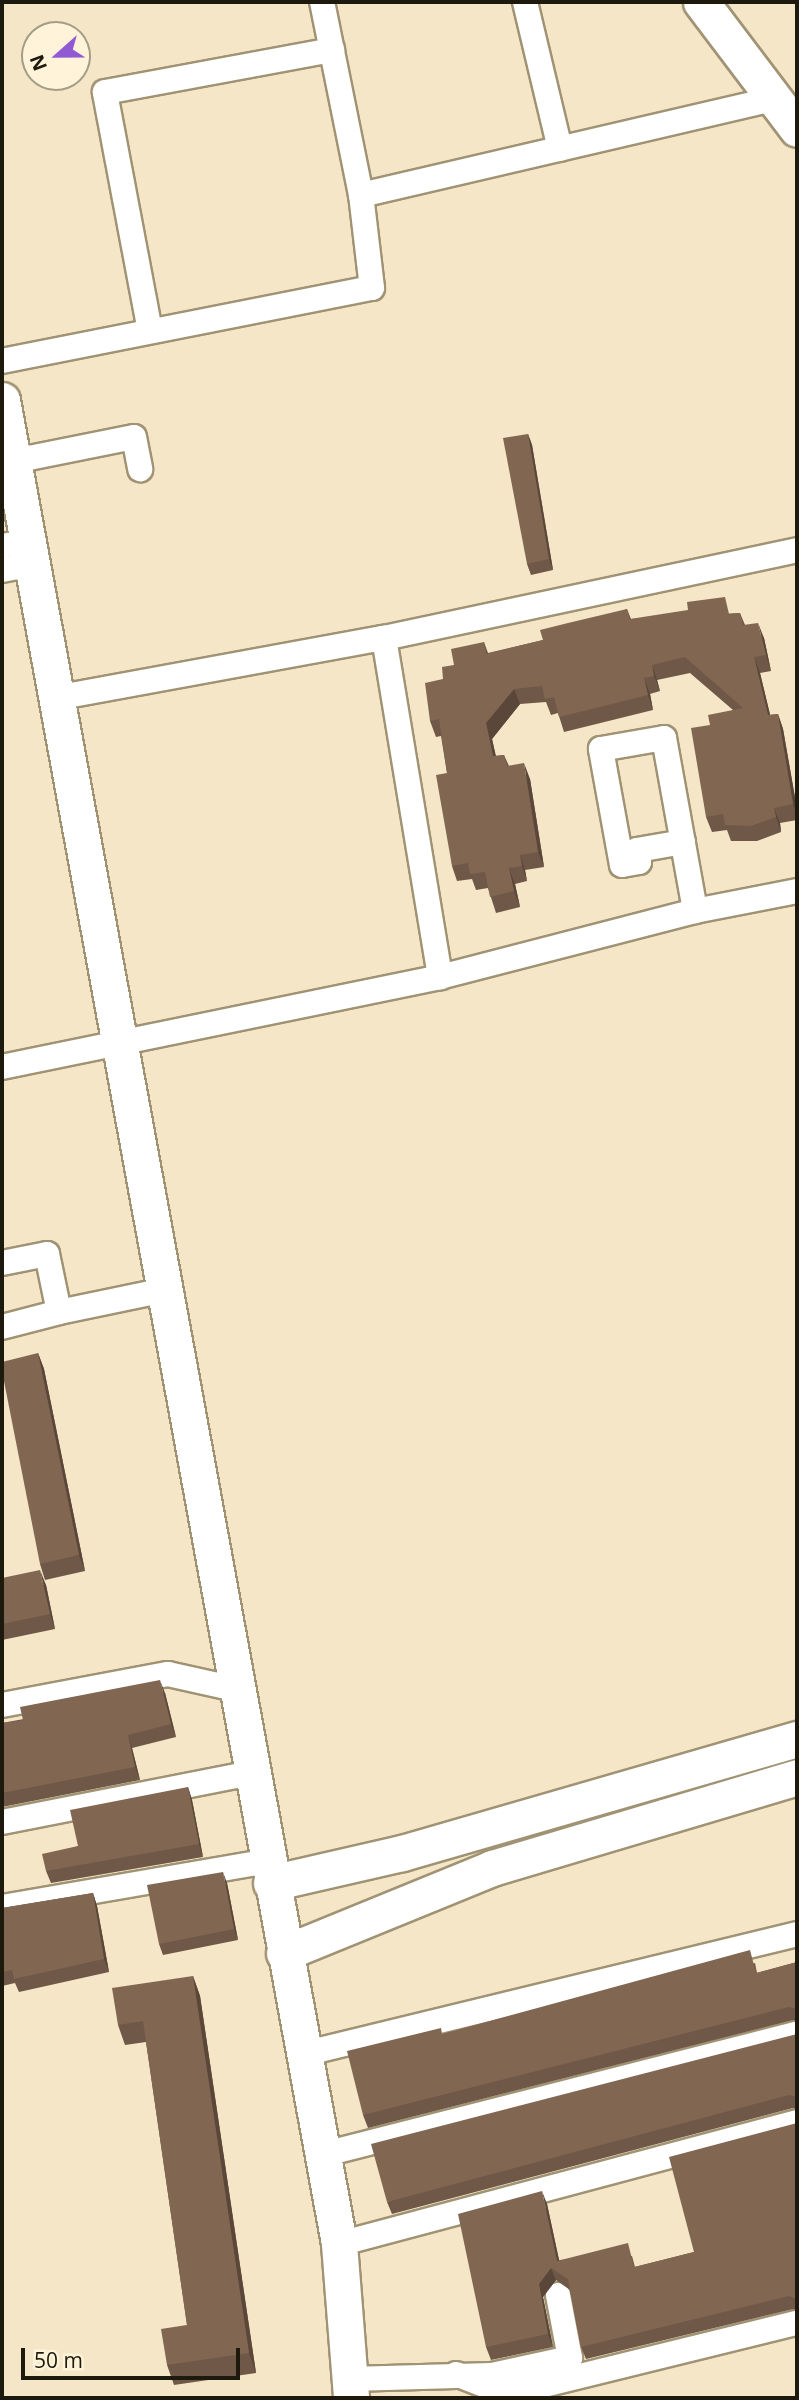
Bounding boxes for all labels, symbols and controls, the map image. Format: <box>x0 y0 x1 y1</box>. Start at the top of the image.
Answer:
north arrow <box>21 21 91 91</box>
text: N <box>23 51 53 75</box>
scale bar <box>24 2334 243 2378</box>
text: 50 m <box>34 2346 83 2374</box>

